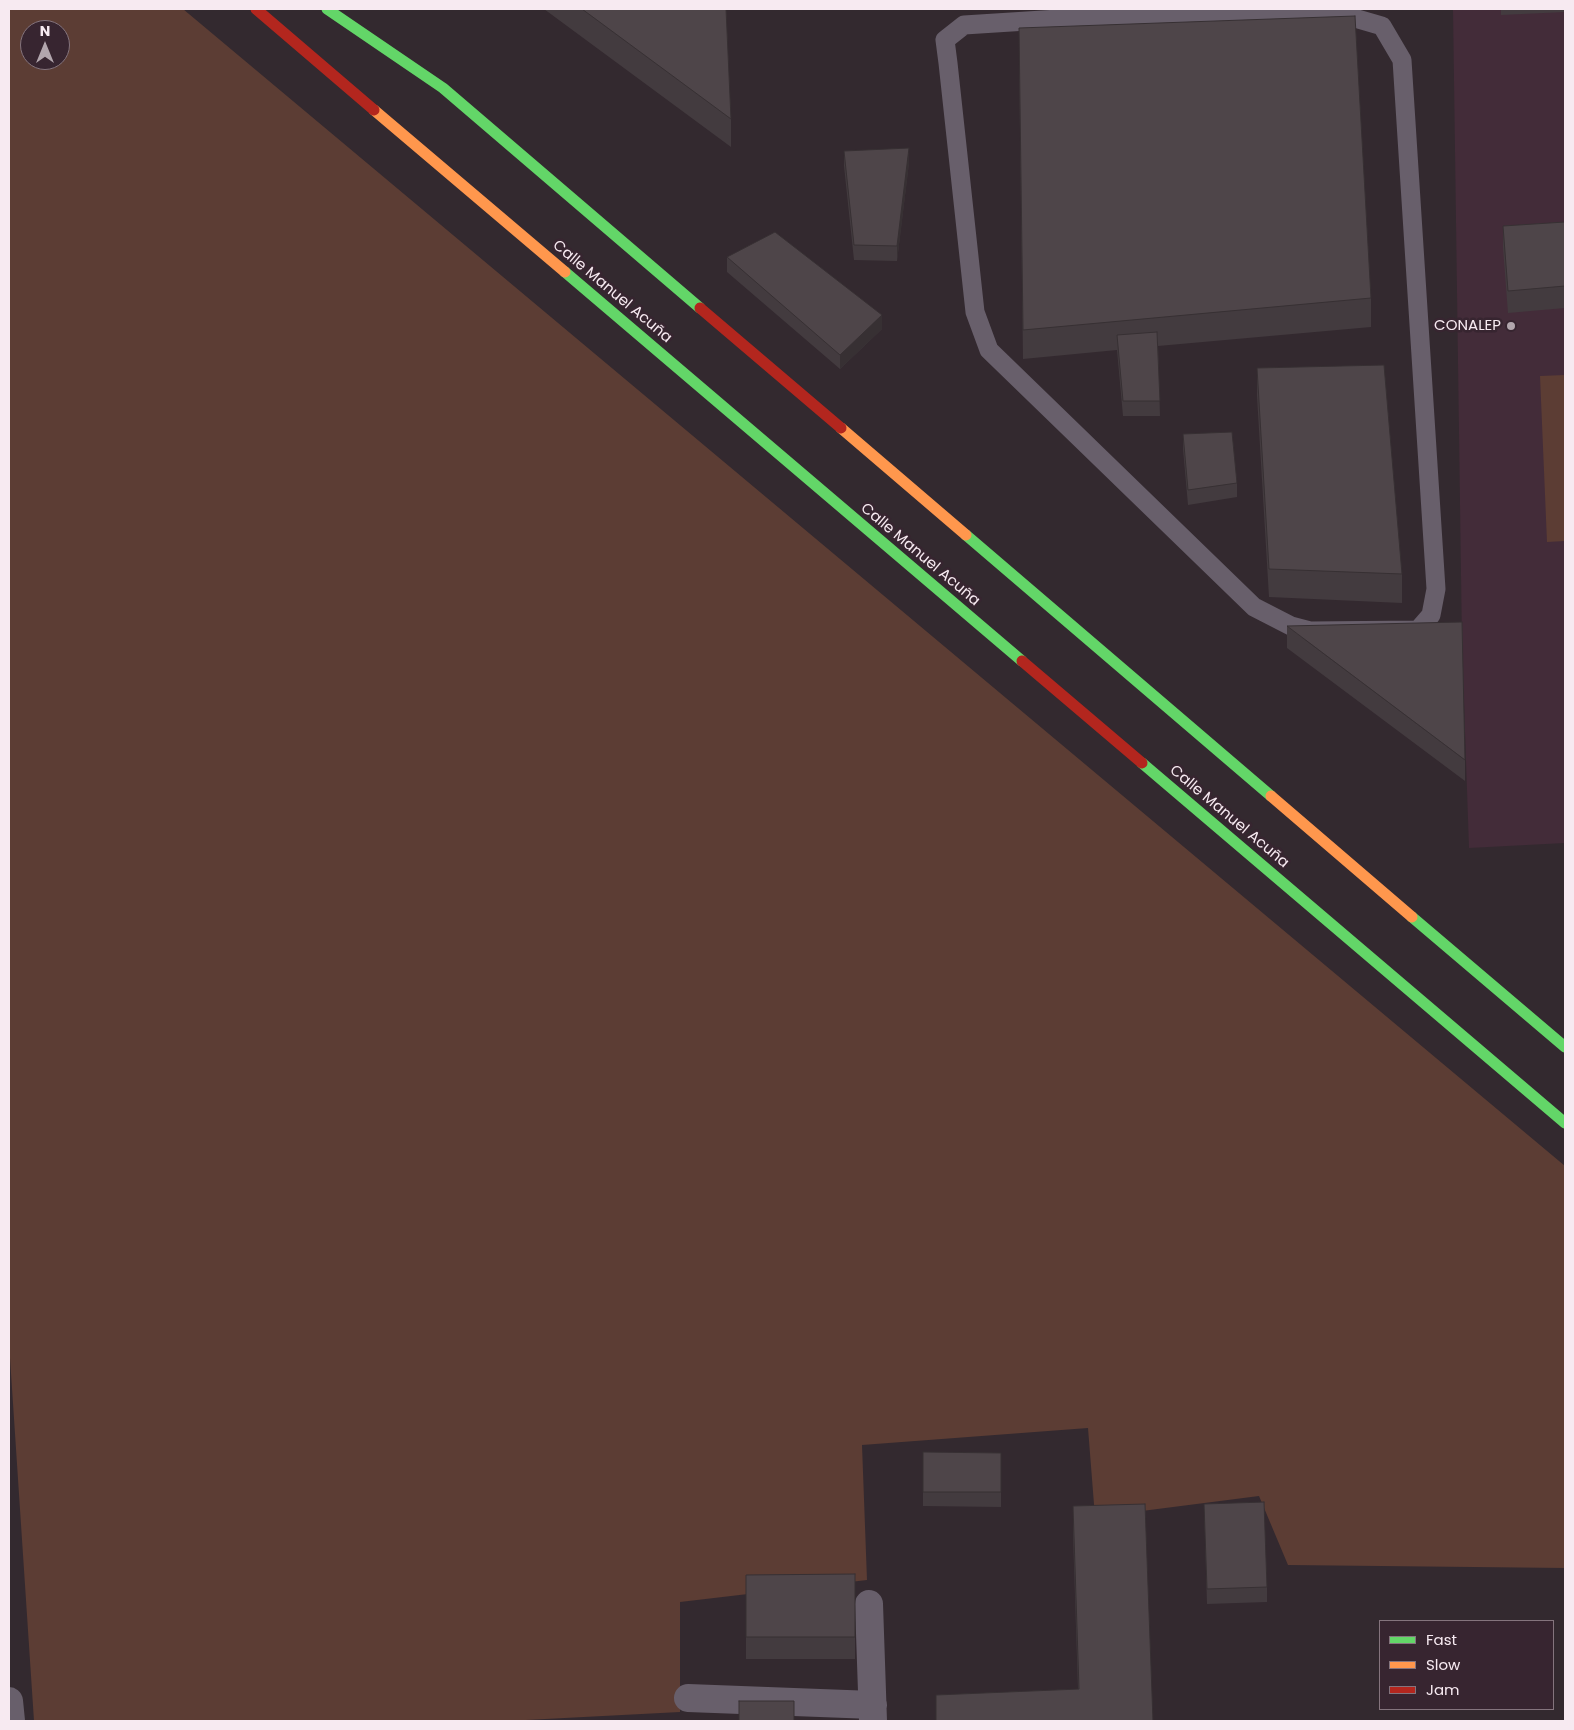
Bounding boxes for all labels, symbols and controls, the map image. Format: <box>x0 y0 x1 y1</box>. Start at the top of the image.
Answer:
north arrow <box>20 20 70 70</box>
text: N <box>40 21 50 41</box>
street label: Calle Manuel Acuña <box>549 237 675 347</box>
place label: CONALEP <box>1434 317 1501 335</box>
marker: CONALEP <box>1505 320 1517 332</box>
street label: Calle Manuel Acuña <box>857 500 983 610</box>
street label: Calle Manuel Acuña <box>1166 762 1292 872</box>
legend <box>1379 1620 1554 1710</box>
text: Fast <box>1426 1629 1457 1650</box>
text: Slow <box>1426 1654 1460 1675</box>
text: Jam <box>1426 1679 1460 1700</box>

